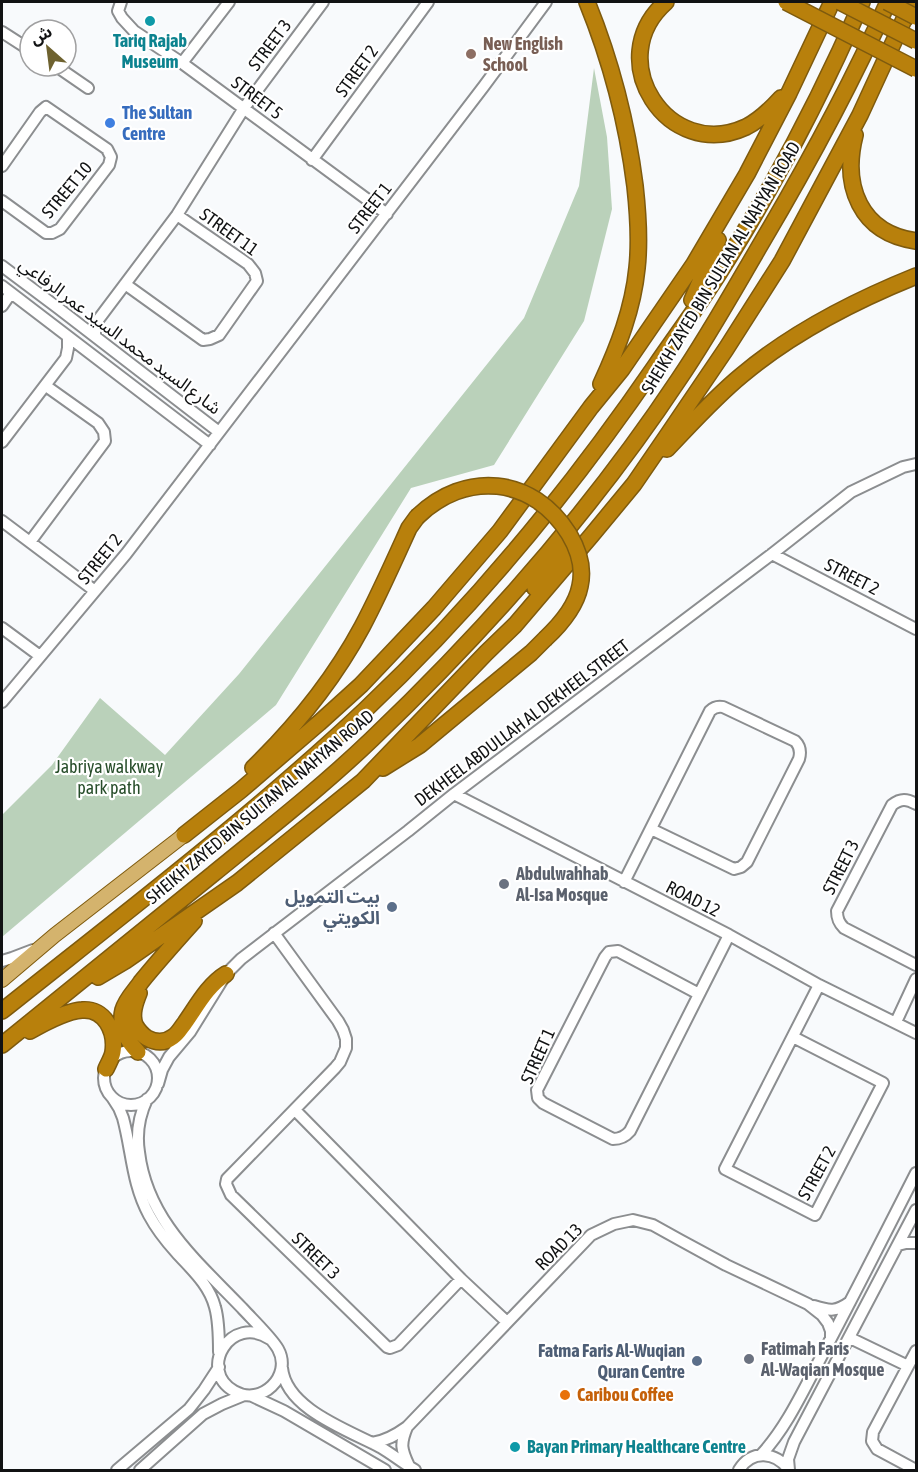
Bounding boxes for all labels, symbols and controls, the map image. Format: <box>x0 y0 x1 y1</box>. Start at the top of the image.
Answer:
marker: Tariq Rajab Museum <box>143 14 157 28</box>
street label: STREET 3 <box>244 15 296 74</box>
north arrow <box>18 18 78 78</box>
text: ش <box>27 22 55 49</box>
place label: Tariq Rajab Museum <box>113 30 187 72</box>
place label: New English School <box>483 33 563 75</box>
street label: STREET 2 <box>331 41 382 101</box>
marker: New English School <box>464 47 478 61</box>
street label: STREET 5 <box>228 72 287 124</box>
place label: The Sultan Centre <box>122 102 192 144</box>
marker: The Sultan Centre <box>103 116 117 130</box>
street label: SHEIKH ZAYED BIN SULTAN AL NAHYAN ROAD <box>637 138 804 398</box>
street label: STREET 10 <box>37 157 96 222</box>
street label: STREET 1 <box>343 178 396 237</box>
street label: STREET 11 <box>196 203 263 260</box>
street label: شارع السيد محمد السيد عمر الرفاعي <box>13 253 225 422</box>
street label: STREET 2 <box>73 529 126 588</box>
street label: STREET 2 <box>821 554 883 599</box>
street label: DEKHEEL ABDULLAH AL DEKHEEL STREET <box>410 635 633 810</box>
street label: SHEIKH ZAYED BIN SULTAN AL NAHYAN ROAD <box>142 705 378 908</box>
park label: Jabriya walkway park path <box>55 756 163 798</box>
street label: STREET 3 <box>818 836 863 898</box>
place label: Abdulwahhab Al-Isa Mosque <box>515 863 608 905</box>
street label: ROAD 12 <box>663 876 724 921</box>
marker: Abdulwahhab Al-Isa Mosque <box>497 877 511 891</box>
place label: بيت التمويل الكويتي <box>285 886 380 932</box>
marker: بيت التمويل الكويتي <box>385 900 399 914</box>
street label: STREET 1 <box>516 1025 559 1087</box>
street label: STREET 2 <box>793 1142 840 1203</box>
street label: ROAD 13 <box>531 1219 586 1274</box>
street label: STREET 3 <box>288 1228 345 1284</box>
place label: Fatimah Faris Al-Waqian Mosque <box>760 1338 884 1380</box>
place label: Fatma Faris Al-Wuqian Quran Centre <box>538 1340 685 1382</box>
marker: Fatimah Faris Al-Waqian Mosque <box>742 1352 756 1366</box>
marker: Fatma Faris Al-Wuqian Quran Centre <box>690 1354 704 1368</box>
place label: Caribou Coffee <box>577 1384 674 1405</box>
marker: Caribou Coffee <box>558 1388 572 1402</box>
place label: Bayan Primary Healthcare Centre <box>527 1436 746 1457</box>
marker: Bayan Primary Healthcare Centre <box>508 1440 522 1454</box>

